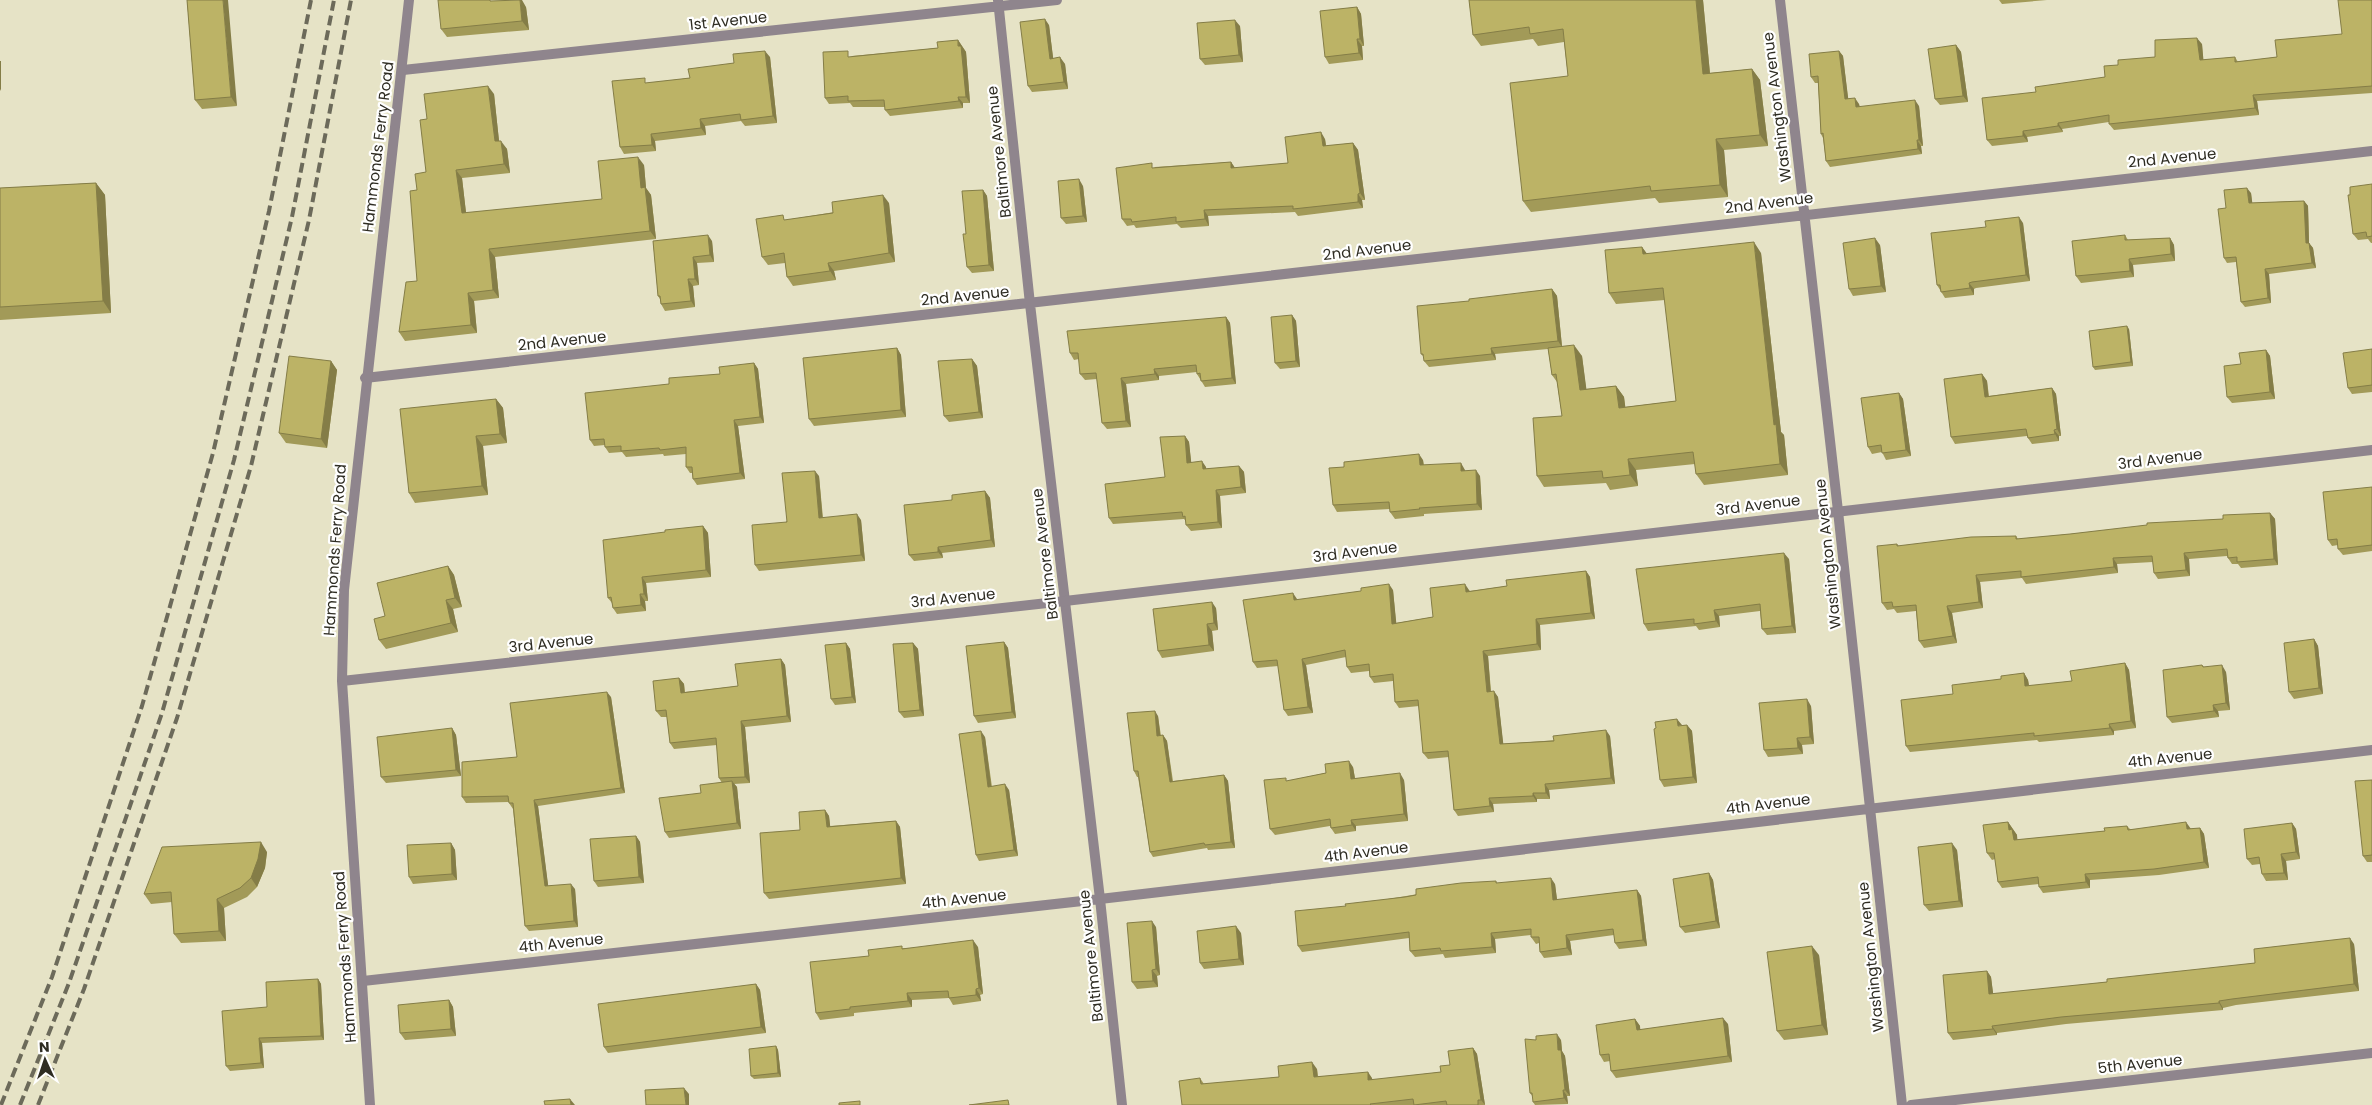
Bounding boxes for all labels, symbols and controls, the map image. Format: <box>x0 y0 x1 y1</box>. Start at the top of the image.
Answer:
street label: 1st Avenue <box>688 6 768 35</box>
street label: Washington Avenue <box>1757 31 1796 183</box>
street label: Hammonds Ferry Road <box>357 60 398 234</box>
street label: Baltimore Avenue <box>981 85 1016 219</box>
street label: 2nd Avenue <box>2127 142 2217 173</box>
street label: 2nd Avenue <box>1724 187 1814 218</box>
street label: 2nd Avenue <box>1322 234 1412 265</box>
street label: 2nd Avenue <box>920 280 1010 311</box>
street label: 2nd Avenue <box>517 325 607 356</box>
street label: 3rd Avenue <box>2117 443 2203 474</box>
street label: Hammonds Ferry Road <box>318 463 351 637</box>
street label: Washington Avenue <box>1809 478 1846 630</box>
street label: Baltimore Avenue <box>1026 487 1063 621</box>
street label: 3rd Avenue <box>1715 489 1801 520</box>
street label: 3rd Avenue <box>1312 536 1398 567</box>
street label: 3rd Avenue <box>910 583 996 612</box>
street label: 3rd Avenue <box>508 628 594 657</box>
street label: 4th Avenue <box>2127 743 2213 772</box>
street label: 4th Avenue <box>1725 788 1811 819</box>
street label: 4th Avenue <box>1323 836 1409 867</box>
street label: Hammonds Ferry Road <box>328 870 361 1044</box>
street label: Washington Avenue <box>1852 881 1889 1033</box>
street label: 4th Avenue <box>921 884 1007 913</box>
street label: Baltimore Avenue <box>1073 889 1108 1023</box>
street label: 4th Avenue <box>518 928 604 957</box>
north arrow <box>20 1035 70 1085</box>
text: N <box>39 1037 50 1057</box>
street label: 5th Avenue <box>2097 1049 2183 1078</box>

